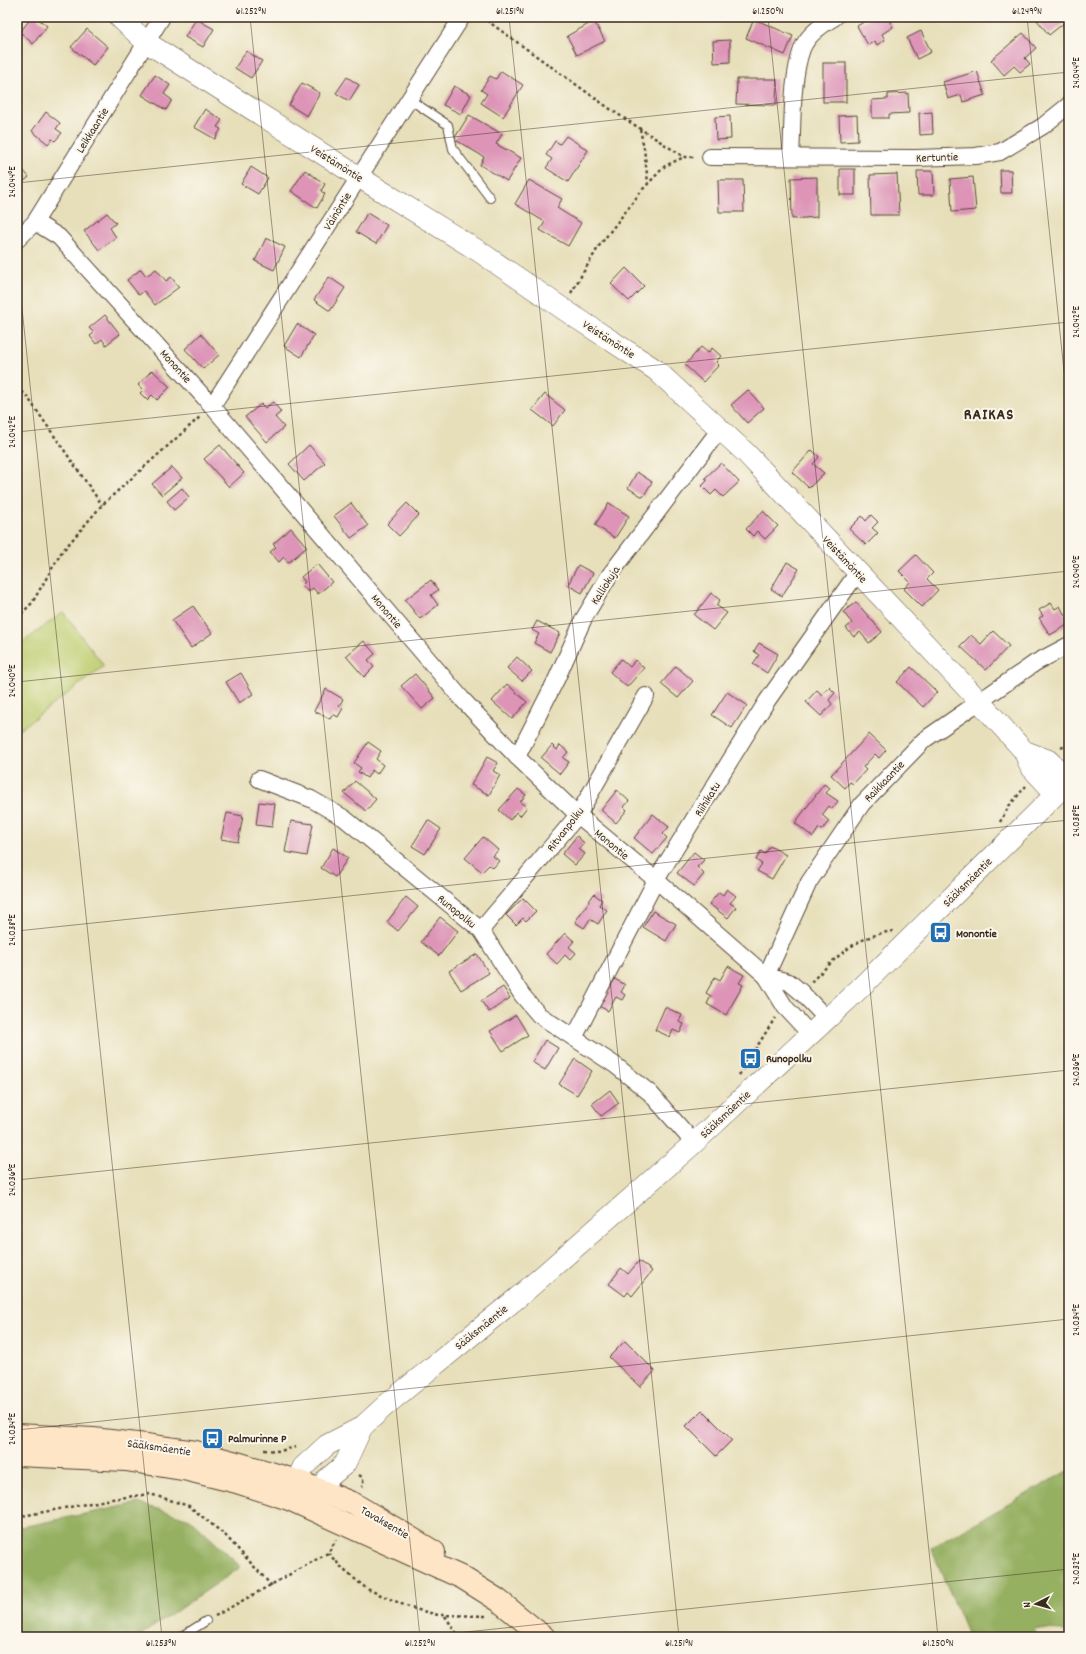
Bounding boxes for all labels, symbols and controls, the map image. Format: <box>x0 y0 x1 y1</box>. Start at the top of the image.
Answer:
text: 61.252°N <box>236 5 266 19</box>
text: 61.251°N <box>496 5 524 19</box>
text: 61.250°N <box>752 5 784 19</box>
text: 61.249°N <box>1012 5 1042 19</box>
text: 24.044°E <box>1070 57 1084 89</box>
street label: Leikkaantie <box>73 105 114 157</box>
street label: Veistämöntie <box>306 141 366 187</box>
street label: Kertuntie <box>916 149 959 168</box>
text: 24.044°E <box>6 166 20 198</box>
street label: Väinöntie <box>320 189 357 234</box>
text: 24.042°E <box>1070 306 1084 338</box>
street label: Veistämöntie <box>578 317 638 364</box>
street label: Monontie <box>155 346 195 388</box>
district label: RAIKAS <box>964 404 1014 427</box>
text: 24.042°E <box>6 416 20 448</box>
street label: Veistämöntie <box>817 532 870 588</box>
text: 24.040°E <box>1070 555 1084 588</box>
street label: Kalliokuja <box>587 563 625 609</box>
street label: Monontie <box>366 591 405 633</box>
text: 24.040°E <box>6 664 20 697</box>
street label: Raikkaantie <box>861 757 909 807</box>
street label: Riihikatu <box>691 779 726 820</box>
street label: Ritvanpolku <box>543 804 589 856</box>
text: 24.038°E <box>1070 805 1084 837</box>
street label: Monontie <box>590 826 632 865</box>
street label: Sääksmäentie <box>939 854 997 912</box>
street label: Runopolku <box>433 891 479 933</box>
text: 24.038°E <box>6 914 20 946</box>
bus stop icon: Monontie <box>927 920 953 946</box>
place label: Monontie <box>956 926 997 943</box>
bus stop icon: Runopolku <box>738 1045 764 1071</box>
place label: Runopolku <box>766 1051 812 1068</box>
text: 24.036°E <box>1070 1053 1084 1086</box>
street label: Sääksmäentie <box>697 1087 755 1143</box>
text: 24.036°E <box>6 1163 20 1196</box>
street label: Sääksmäentie <box>452 1301 512 1355</box>
text: 24.034°E <box>1070 1304 1084 1336</box>
text: 24.034°E <box>6 1413 20 1445</box>
bus stop icon: Palmurinne P <box>199 1425 225 1451</box>
place label: Palmurinne P <box>228 1431 287 1448</box>
street label: Sääksmäentie <box>126 1436 192 1461</box>
street label: Tavaksentie <box>357 1502 412 1544</box>
text: 24.032°E <box>1070 1552 1084 1585</box>
north arrow <box>1016 1584 1056 1624</box>
text: N <box>1020 1601 1036 1608</box>
text: 61.253°N <box>146 1637 176 1651</box>
text: 61.252°N <box>405 1637 435 1651</box>
text: 61.251°N <box>665 1637 693 1651</box>
text: 61.250°N <box>922 1637 954 1651</box>

